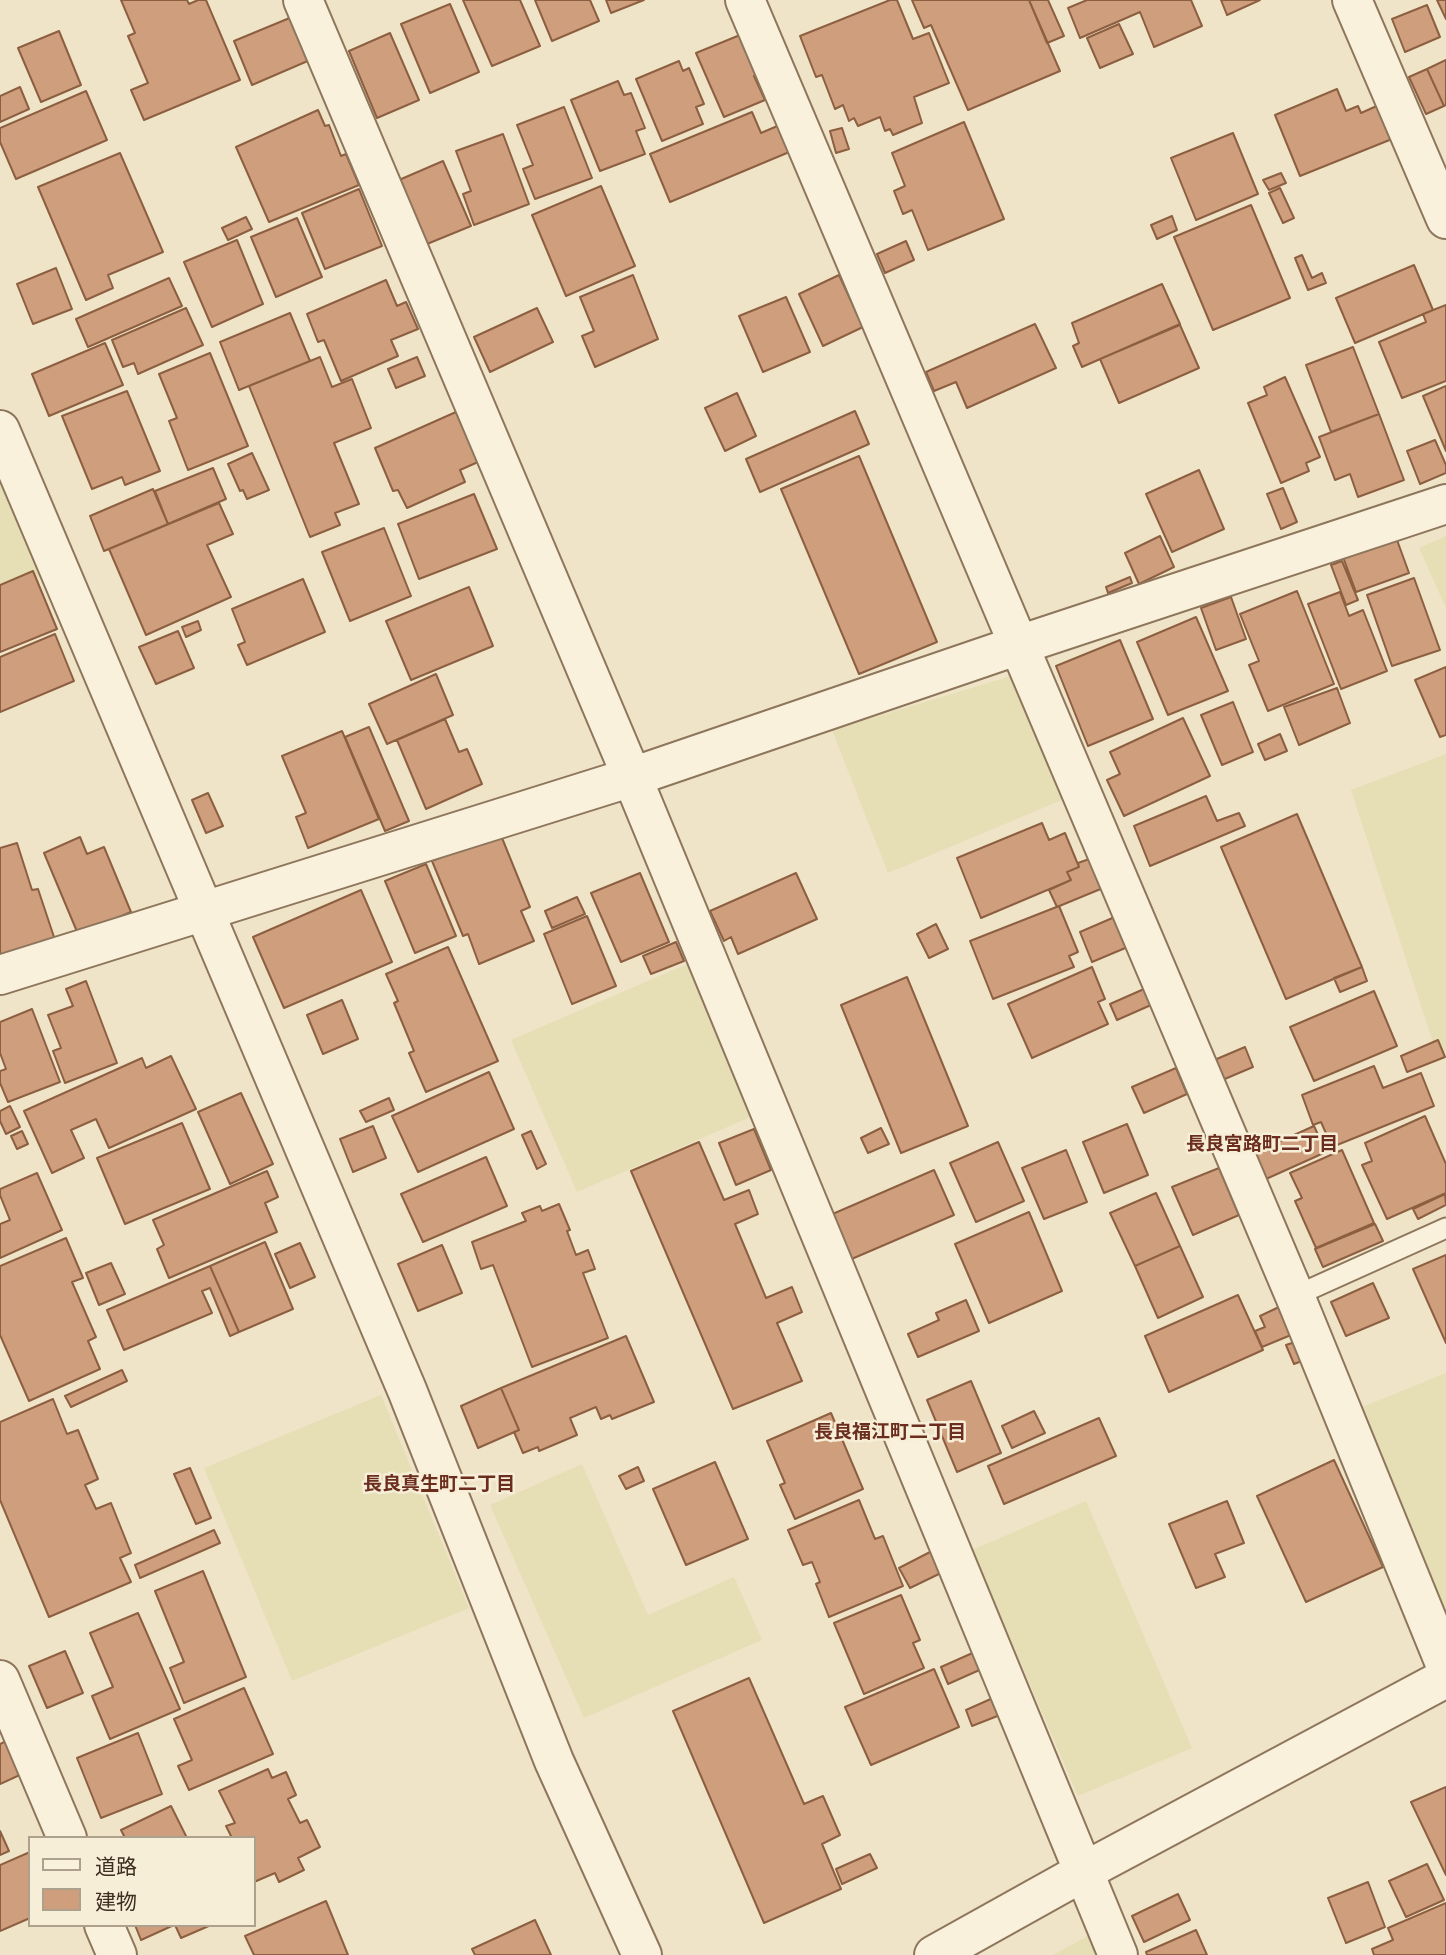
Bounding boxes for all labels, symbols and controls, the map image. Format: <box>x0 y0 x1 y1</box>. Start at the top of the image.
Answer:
district label: 長良宮路町二丁目 <box>1186 1133 1338 1155</box>
district label: 長良福江町二丁目 <box>814 1421 966 1443</box>
district label: 長良真生町二丁目 <box>363 1473 515 1495</box>
legend <box>28 1836 256 1927</box>
text: 道路 <box>95 1855 137 1879</box>
text: 建物 <box>95 1890 137 1914</box>

